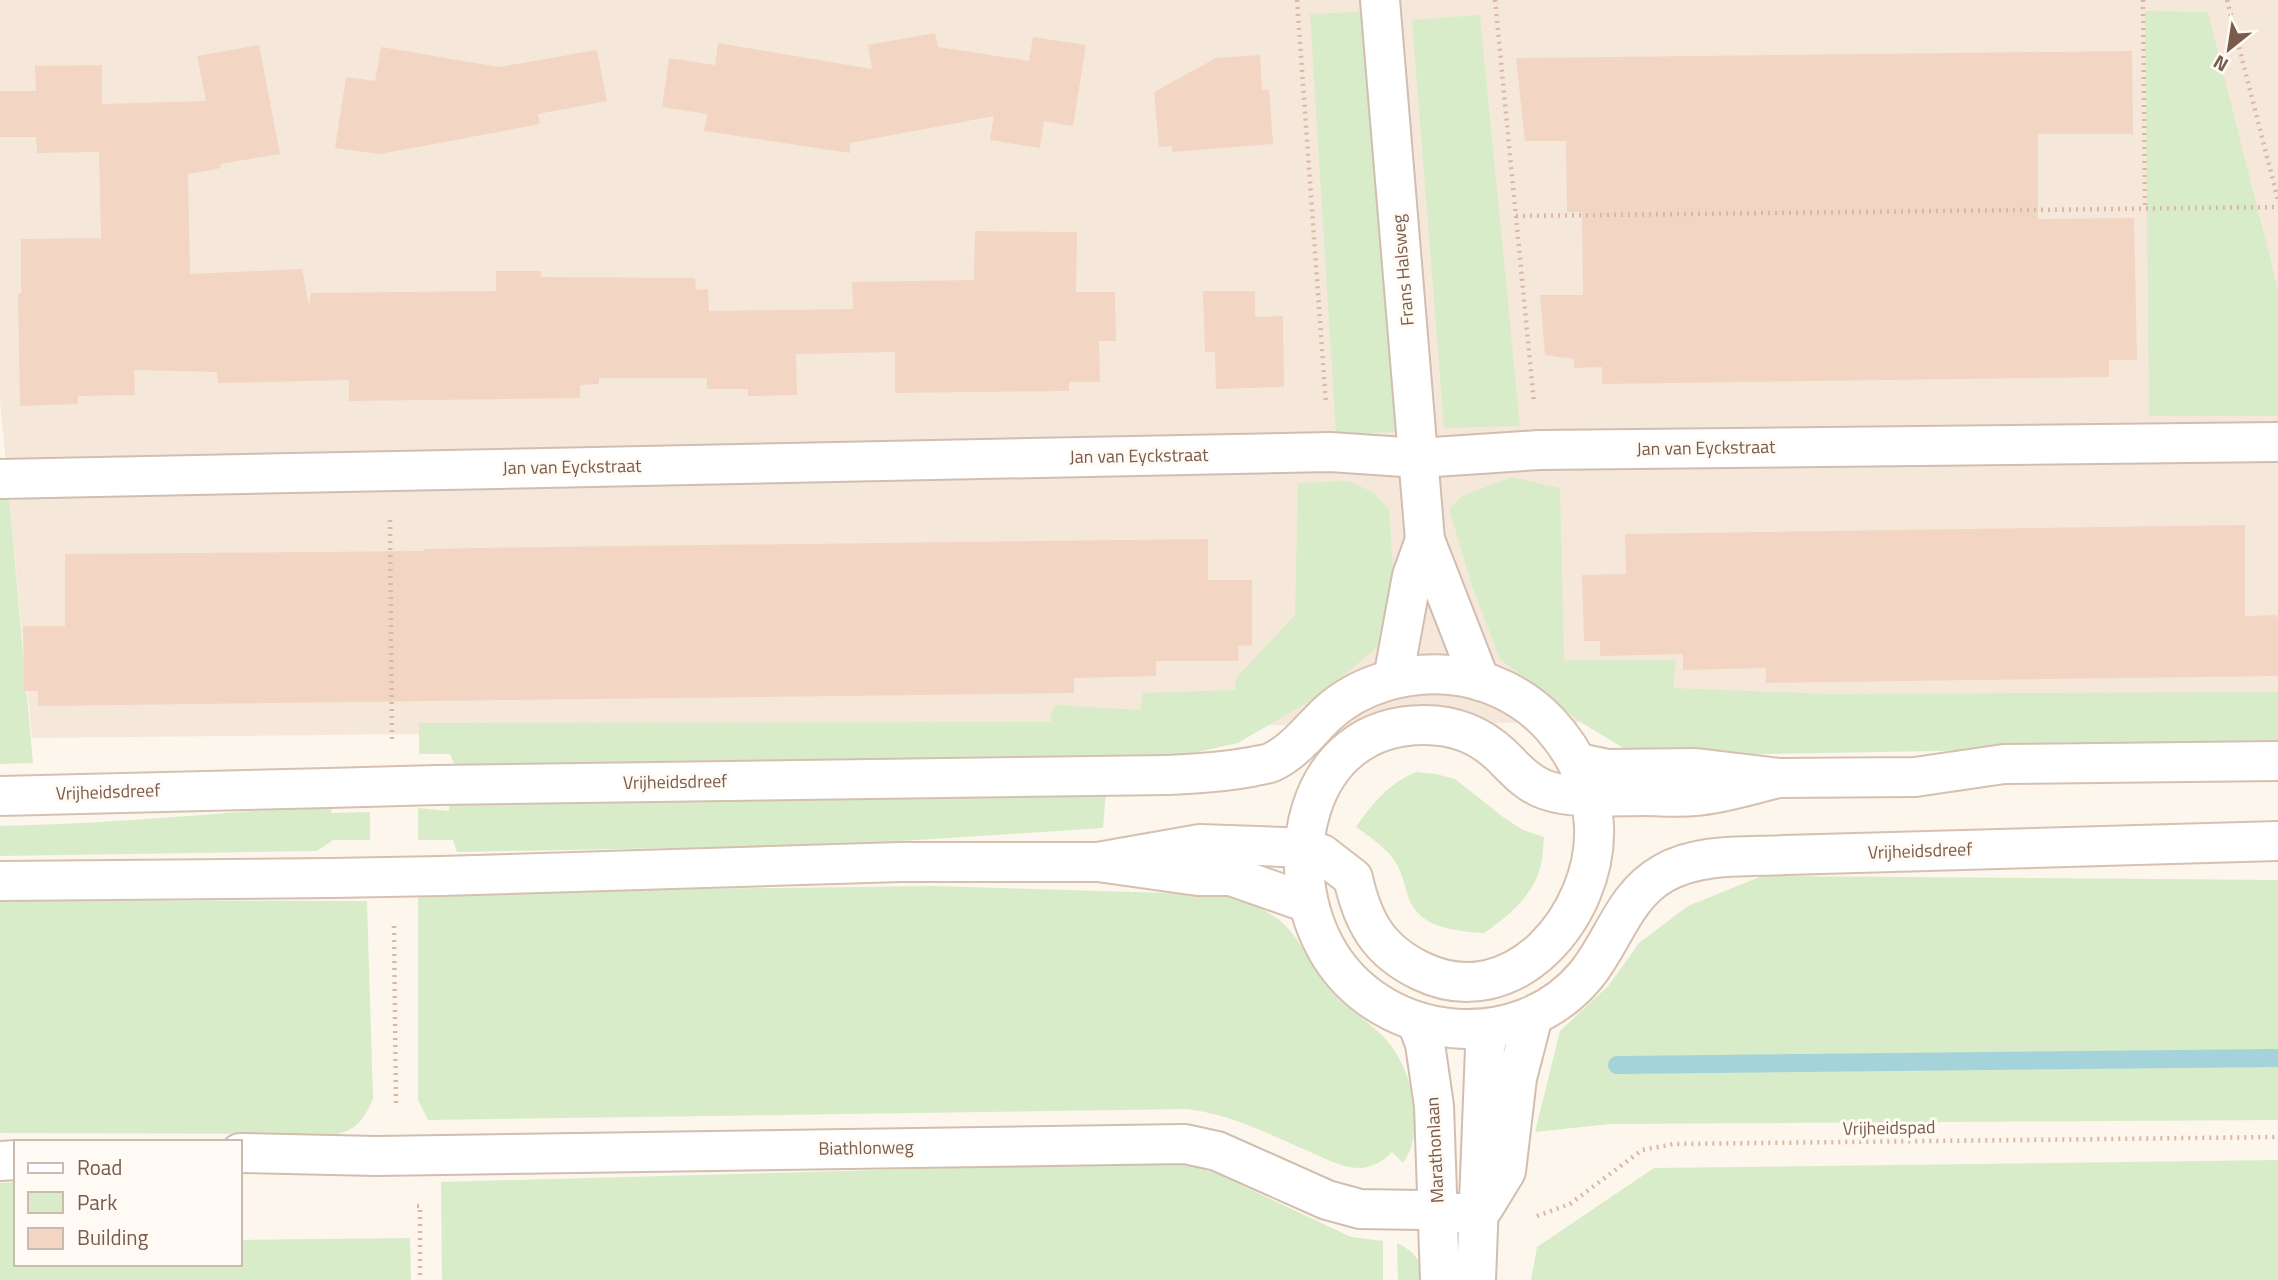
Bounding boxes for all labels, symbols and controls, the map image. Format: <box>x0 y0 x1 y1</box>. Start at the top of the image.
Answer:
north arrow <box>2194 14 2264 84</box>
text: N <box>2207 48 2233 80</box>
street label: Frans Halsweg <box>1384 213 1421 327</box>
street label: Jan van Eyckstraat <box>1636 433 1776 462</box>
street label: Jan van Eyckstraat <box>1069 441 1209 470</box>
street label: Jan van Eyckstraat <box>502 452 642 481</box>
street label: Vrijheidsdreef <box>623 767 727 796</box>
street label: Vrijheidsdreef <box>55 776 161 807</box>
street label: Vrijheidsdreef <box>1867 835 1973 866</box>
street label: Marathonlaan <box>1418 1096 1451 1204</box>
street label: Vrijheidspad <box>1842 1113 1936 1142</box>
street label: Biathlonweg <box>818 1133 914 1162</box>
legend <box>14 1140 242 1266</box>
text: Road <box>77 1151 122 1183</box>
text: Park <box>77 1186 117 1218</box>
text: Building <box>77 1221 149 1253</box>

